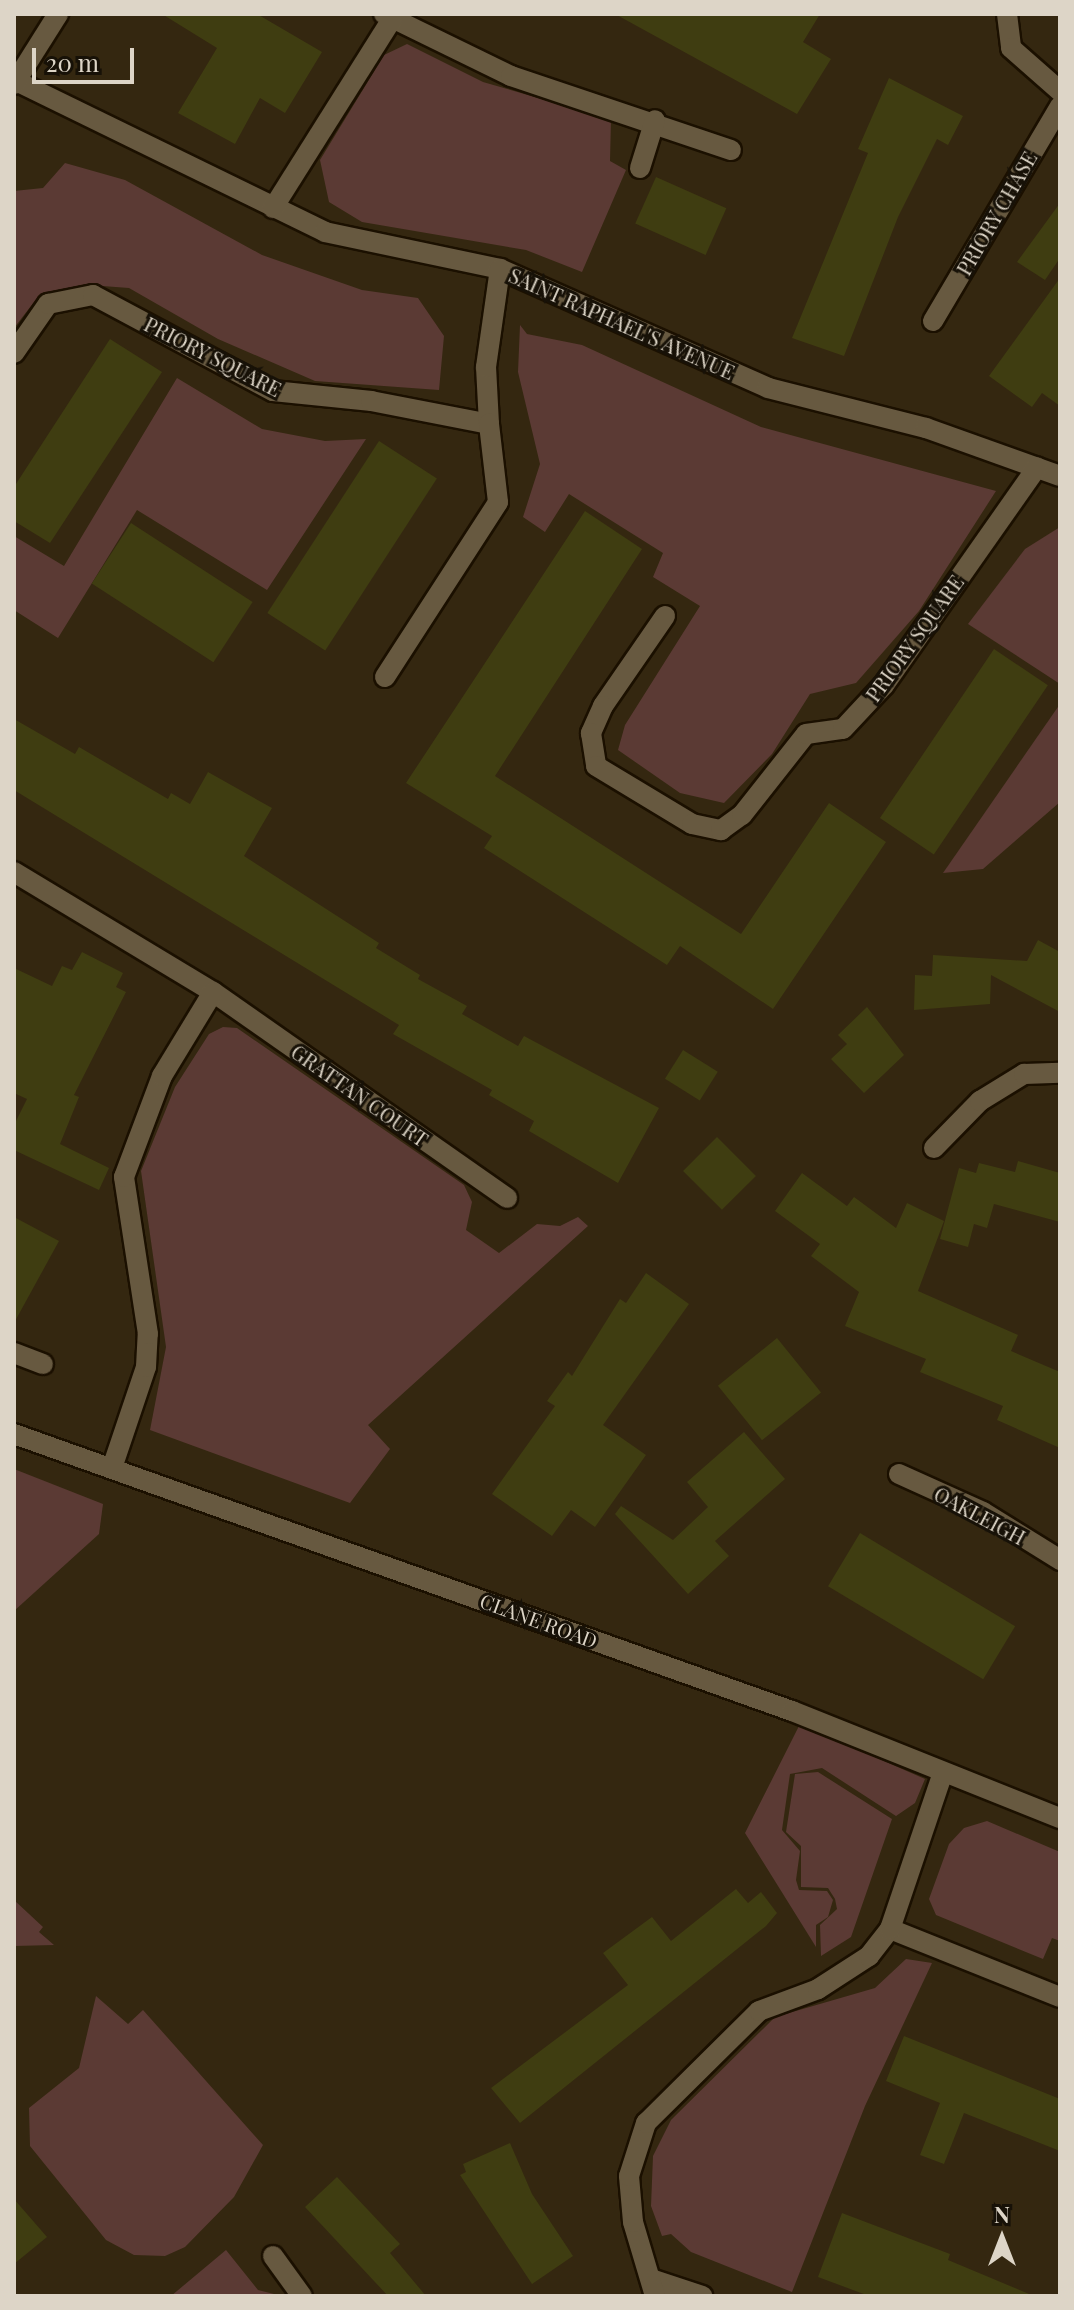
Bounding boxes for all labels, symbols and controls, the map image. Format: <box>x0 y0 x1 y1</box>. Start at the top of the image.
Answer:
scale bar <box>36 32 138 82</box>
text: 20 m <box>46 46 99 78</box>
street label: PRIORY CHASE <box>951 147 1041 279</box>
street label: SAINT RAPHAEL'S AVENUE <box>505 262 739 384</box>
street label: PRIORY SQUARE <box>140 311 286 401</box>
street label: PRIORY SQUARE <box>860 570 968 706</box>
street label: GRATTAN COURT <box>287 1039 433 1151</box>
street label: OAKLEIGH <box>930 1481 1030 1549</box>
street label: CLANE ROAD <box>477 1588 601 1652</box>
north arrow <box>962 2198 1042 2278</box>
text: N <box>994 2199 1010 2229</box>

